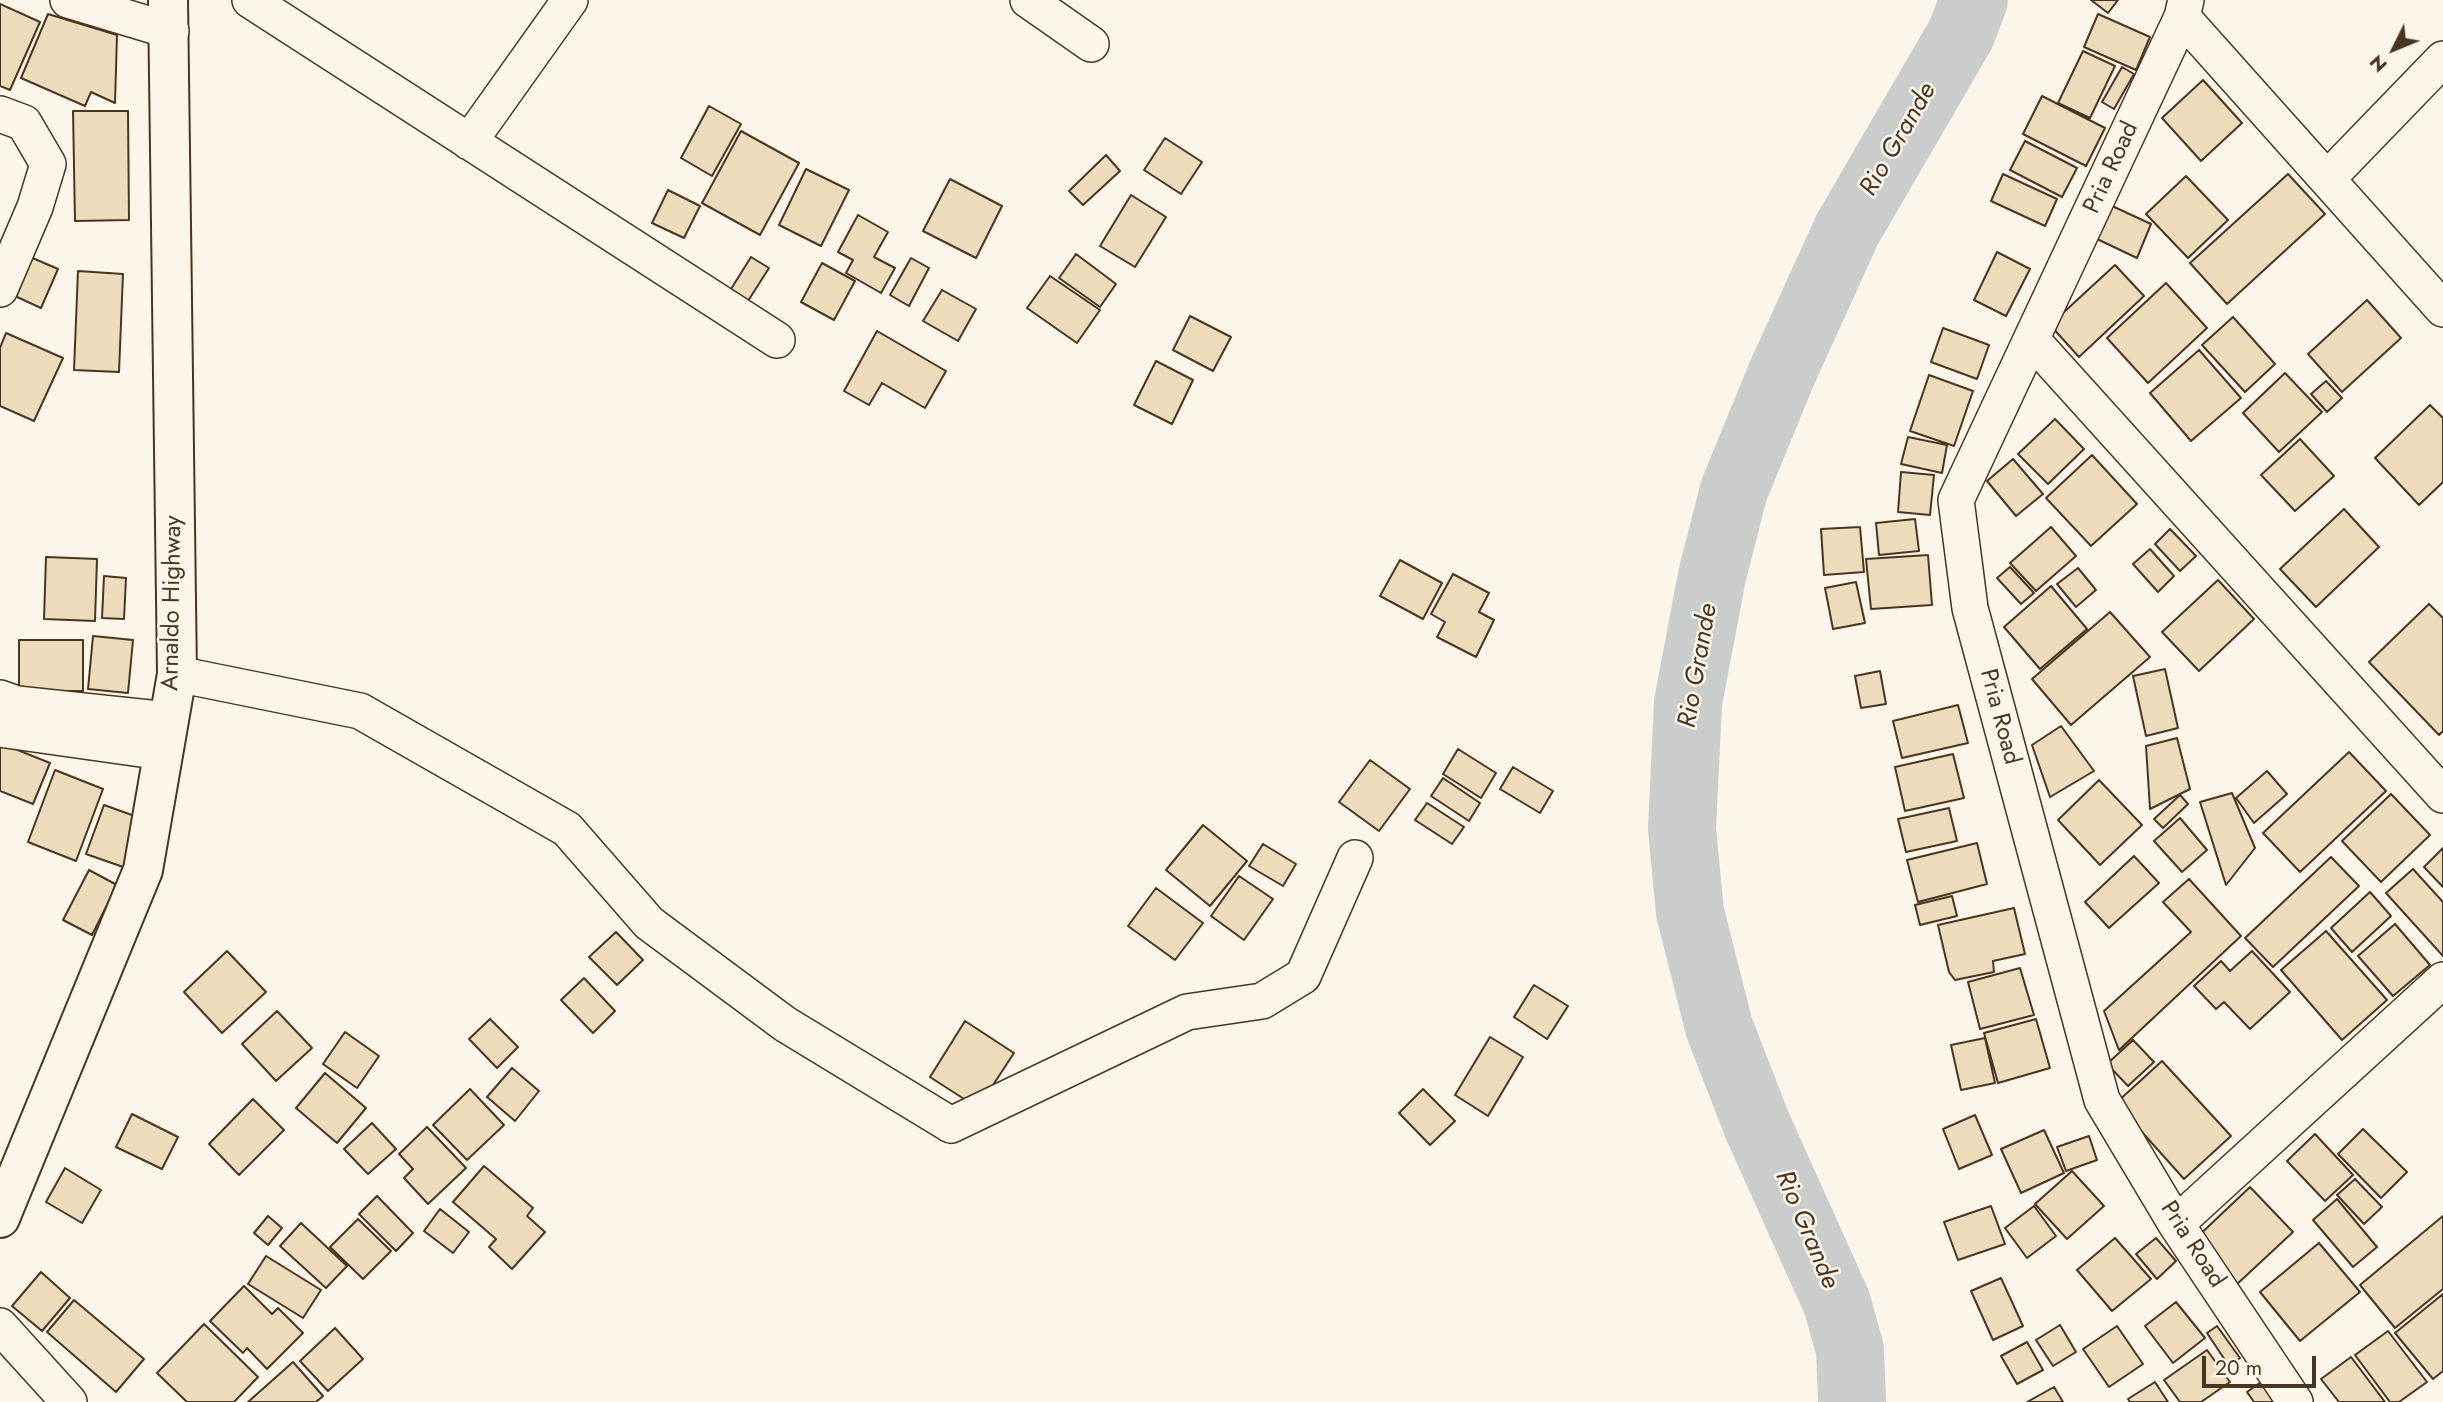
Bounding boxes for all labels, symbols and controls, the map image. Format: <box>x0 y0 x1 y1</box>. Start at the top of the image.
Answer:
north arrow <box>2359 14 2429 84</box>
text: N <box>2363 49 2393 78</box>
water label: Rio Grande <box>1854 78 1944 202</box>
street label: Pria Road <box>2078 118 2146 218</box>
street label: Arnaldo Highway <box>157 515 189 691</box>
water label: Rio Grande <box>1673 602 1725 730</box>
street label: Pria Road <box>1972 666 2026 768</box>
water label: Rio Grande <box>1767 1166 1845 1294</box>
street label: Pria Road <box>2153 1196 2231 1294</box>
scale bar <box>2205 1342 2319 1386</box>
text: 20 m <box>2215 1353 2262 1383</box>

